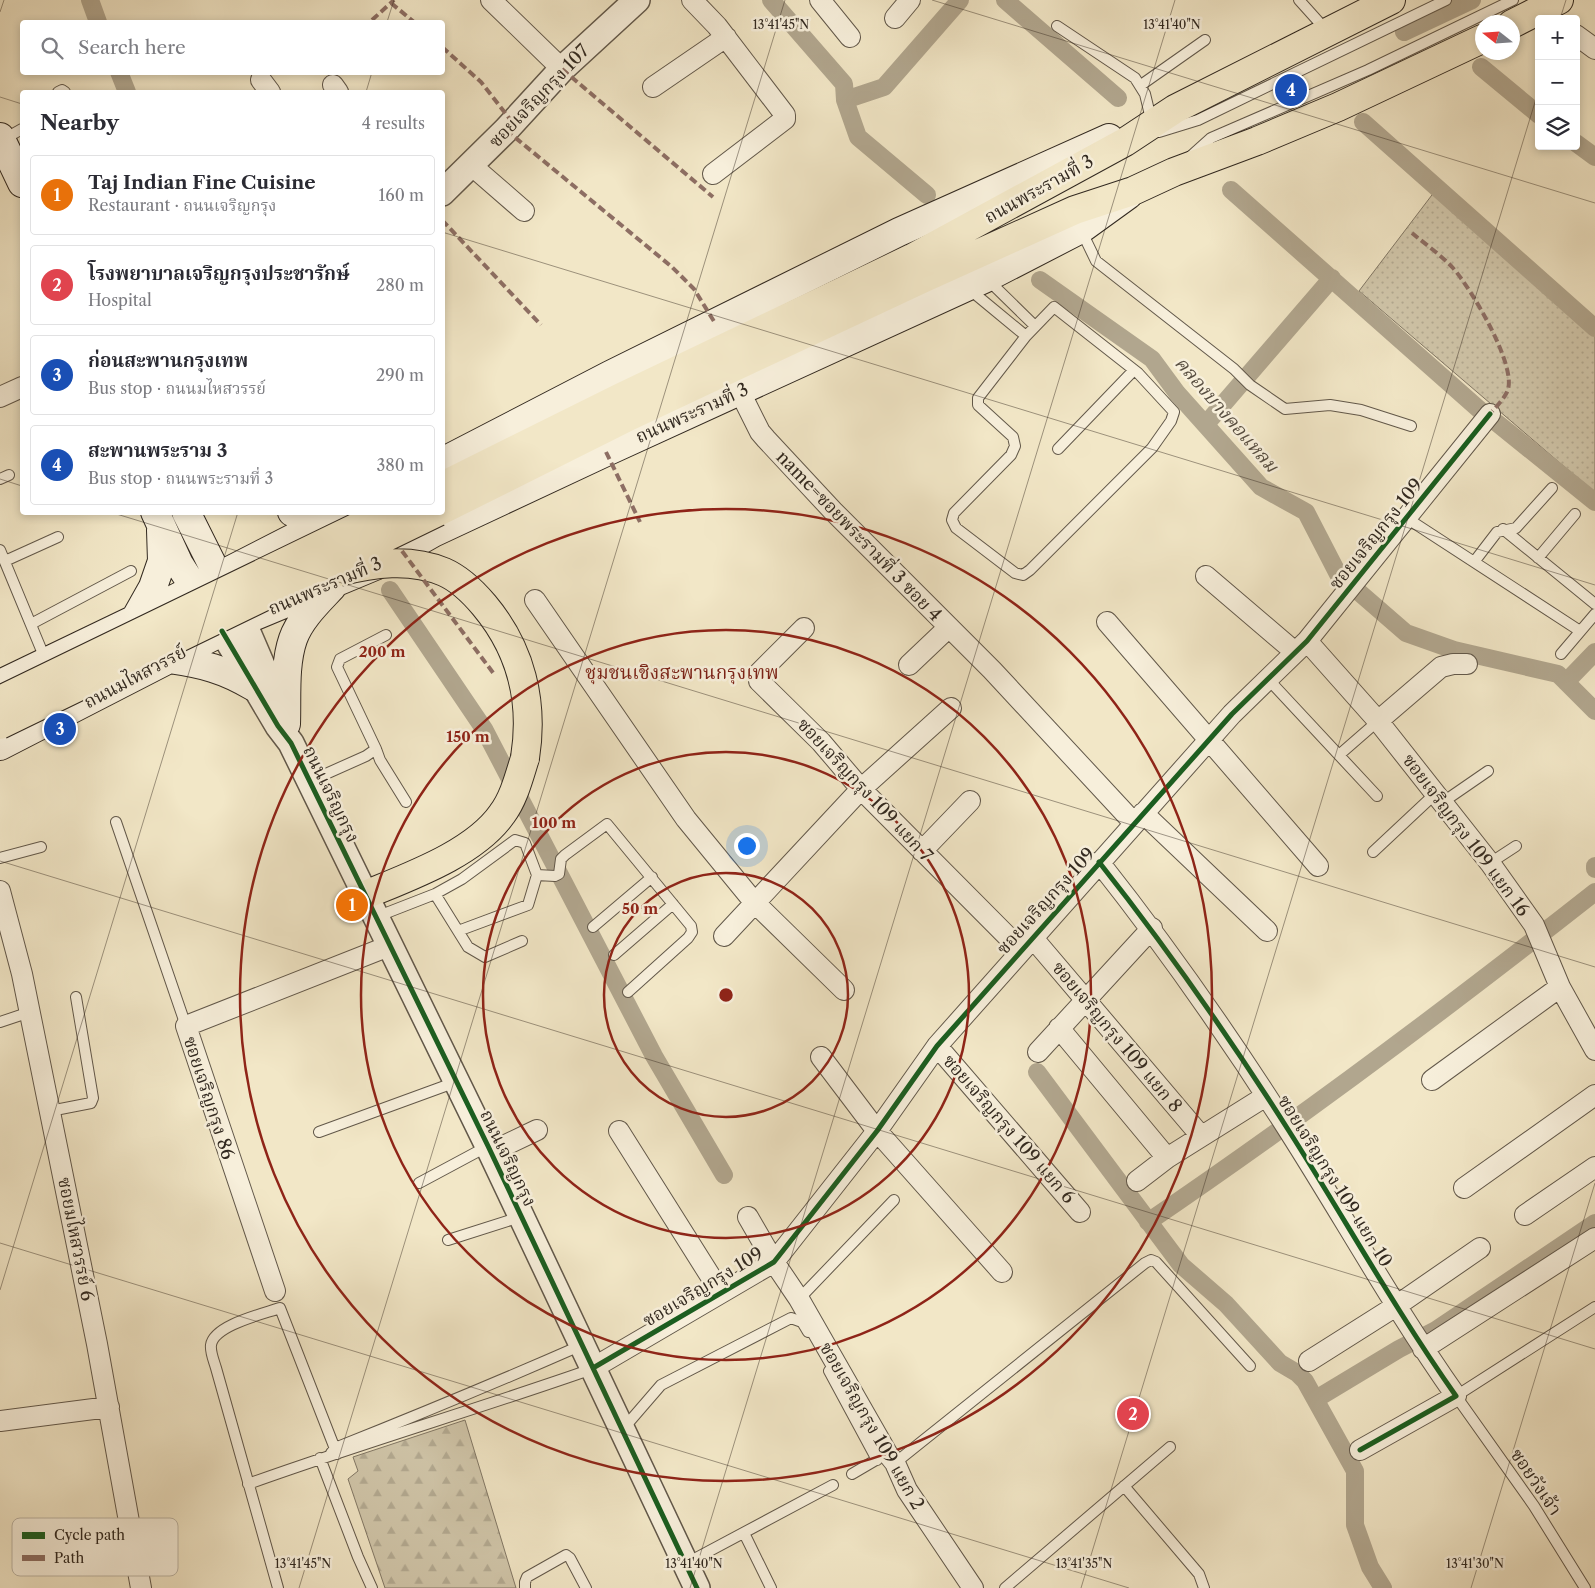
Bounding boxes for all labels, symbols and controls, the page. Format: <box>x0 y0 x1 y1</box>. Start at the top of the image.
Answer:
north arrow <box>1475 15 1520 60</box>
map controls <box>1535 15 1580 150</box>
button: + <box>1535 15 1580 60</box>
text: 13°41'45"N <box>753 17 809 32</box>
text: 13°41'40"N <box>1143 17 1201 32</box>
search box <box>20 20 445 75</box>
icon: search <box>38 34 66 62</box>
text: Search here <box>78 36 186 59</box>
street label: ซอยเจริญกรุง 107 <box>484 40 595 153</box>
button: − <box>1535 60 1580 105</box>
pin: 4 <box>1275 71 1307 109</box>
button: layers <box>1535 105 1580 150</box>
text: Nearby <box>40 110 119 135</box>
text: 4 results <box>362 113 425 133</box>
street label: ถนนพระรามที่ 3 <box>979 147 1097 228</box>
text: Taj Indian Fine Cuisine <box>88 171 316 194</box>
text: 1 <box>53 185 61 205</box>
text: 160 m <box>379 185 424 205</box>
text: Restaurant · ถนนเจริญกรุง <box>88 195 276 215</box>
text: โรงพยาบาลเจริญกรุงประชารักษ์ <box>88 262 350 285</box>
text: 2 <box>52 275 62 295</box>
text: 280 m <box>376 275 424 295</box>
text: Hospital <box>88 290 152 310</box>
text: ก่อนสะพานกรุงเทพ <box>88 349 248 372</box>
water label: คลองบางคอแหลม <box>1170 352 1284 478</box>
text: 3 <box>52 365 62 385</box>
text: 290 m <box>376 365 424 385</box>
street label: ถนนพระรามที่ 3 <box>631 376 752 448</box>
text: Bus stop · ถนนมไหสวรรย์ <box>88 378 266 398</box>
text: สะพานพระราม 3 <box>88 439 228 462</box>
street label: name=ซอยพระรามที่ 3 ซอย 4 <box>772 444 948 626</box>
text: 4 <box>52 455 62 475</box>
text: 380 m <box>376 455 424 475</box>
text: Bus stop · ถนนพระรามที่ 3 <box>88 468 273 488</box>
street label: ซอยเจริญกรุง 109 <box>1324 474 1428 595</box>
street label: ถนนพระรามที่ 3 <box>264 549 385 620</box>
street label: ถนนมไหสวรรย์ <box>79 640 190 713</box>
text: 200 m <box>359 642 405 661</box>
district label: ชุมชนเชิงสะพานกรุงเทพ <box>585 661 779 685</box>
pin: 3 <box>44 710 76 748</box>
street label: ซอยเจริญกรุง 109 แยก 7 <box>792 714 937 867</box>
text: 150 m <box>446 727 490 746</box>
street label: ถนนเจริญกรุง <box>297 742 364 846</box>
street label: ซอยเจริญกรุง 109 แยก 16 <box>1397 749 1534 921</box>
text: 100 m <box>532 813 576 832</box>
your location <box>734 833 760 859</box>
street label: ซอยเจริญกรุง 109 <box>992 843 1101 960</box>
pin: 1 <box>336 886 368 924</box>
text: 50 m <box>622 899 658 918</box>
street label: ซอยเจริญกรุง 109 แยก 8 <box>1047 957 1187 1118</box>
centre of rings <box>717 986 735 1004</box>
street label: ซอยเจริญกรุง 86 <box>178 1034 239 1163</box>
street label: ซอยเจริญกรุง 109 แยก 6 <box>938 1050 1080 1209</box>
street label: ซอยเจริญกรุง 109 แยก 10 <box>1272 1091 1397 1272</box>
street label: ถนนเจริญกรุง <box>474 1106 541 1210</box>
street label: ซอยมไหสวรรย์ 6 <box>53 1175 100 1303</box>
street label: ซอยเจริญกรุง 109 <box>639 1242 768 1332</box>
street label: ซอยเจริญกรุง 109 แยก 2 <box>814 1338 929 1514</box>
pin: 2 <box>1117 1395 1149 1433</box>
street label: ซอยวังเจ้า <box>1506 1444 1566 1520</box>
legend <box>12 1518 178 1576</box>
text: Cycle path <box>54 1526 125 1544</box>
text: Path <box>54 1549 84 1567</box>
text: 13°41'45"N <box>275 1556 331 1571</box>
text: 13°41'40"N <box>665 1556 723 1571</box>
text: 13°41'35"N <box>1056 1556 1112 1571</box>
text: 13°41'30"N <box>1446 1556 1504 1571</box>

